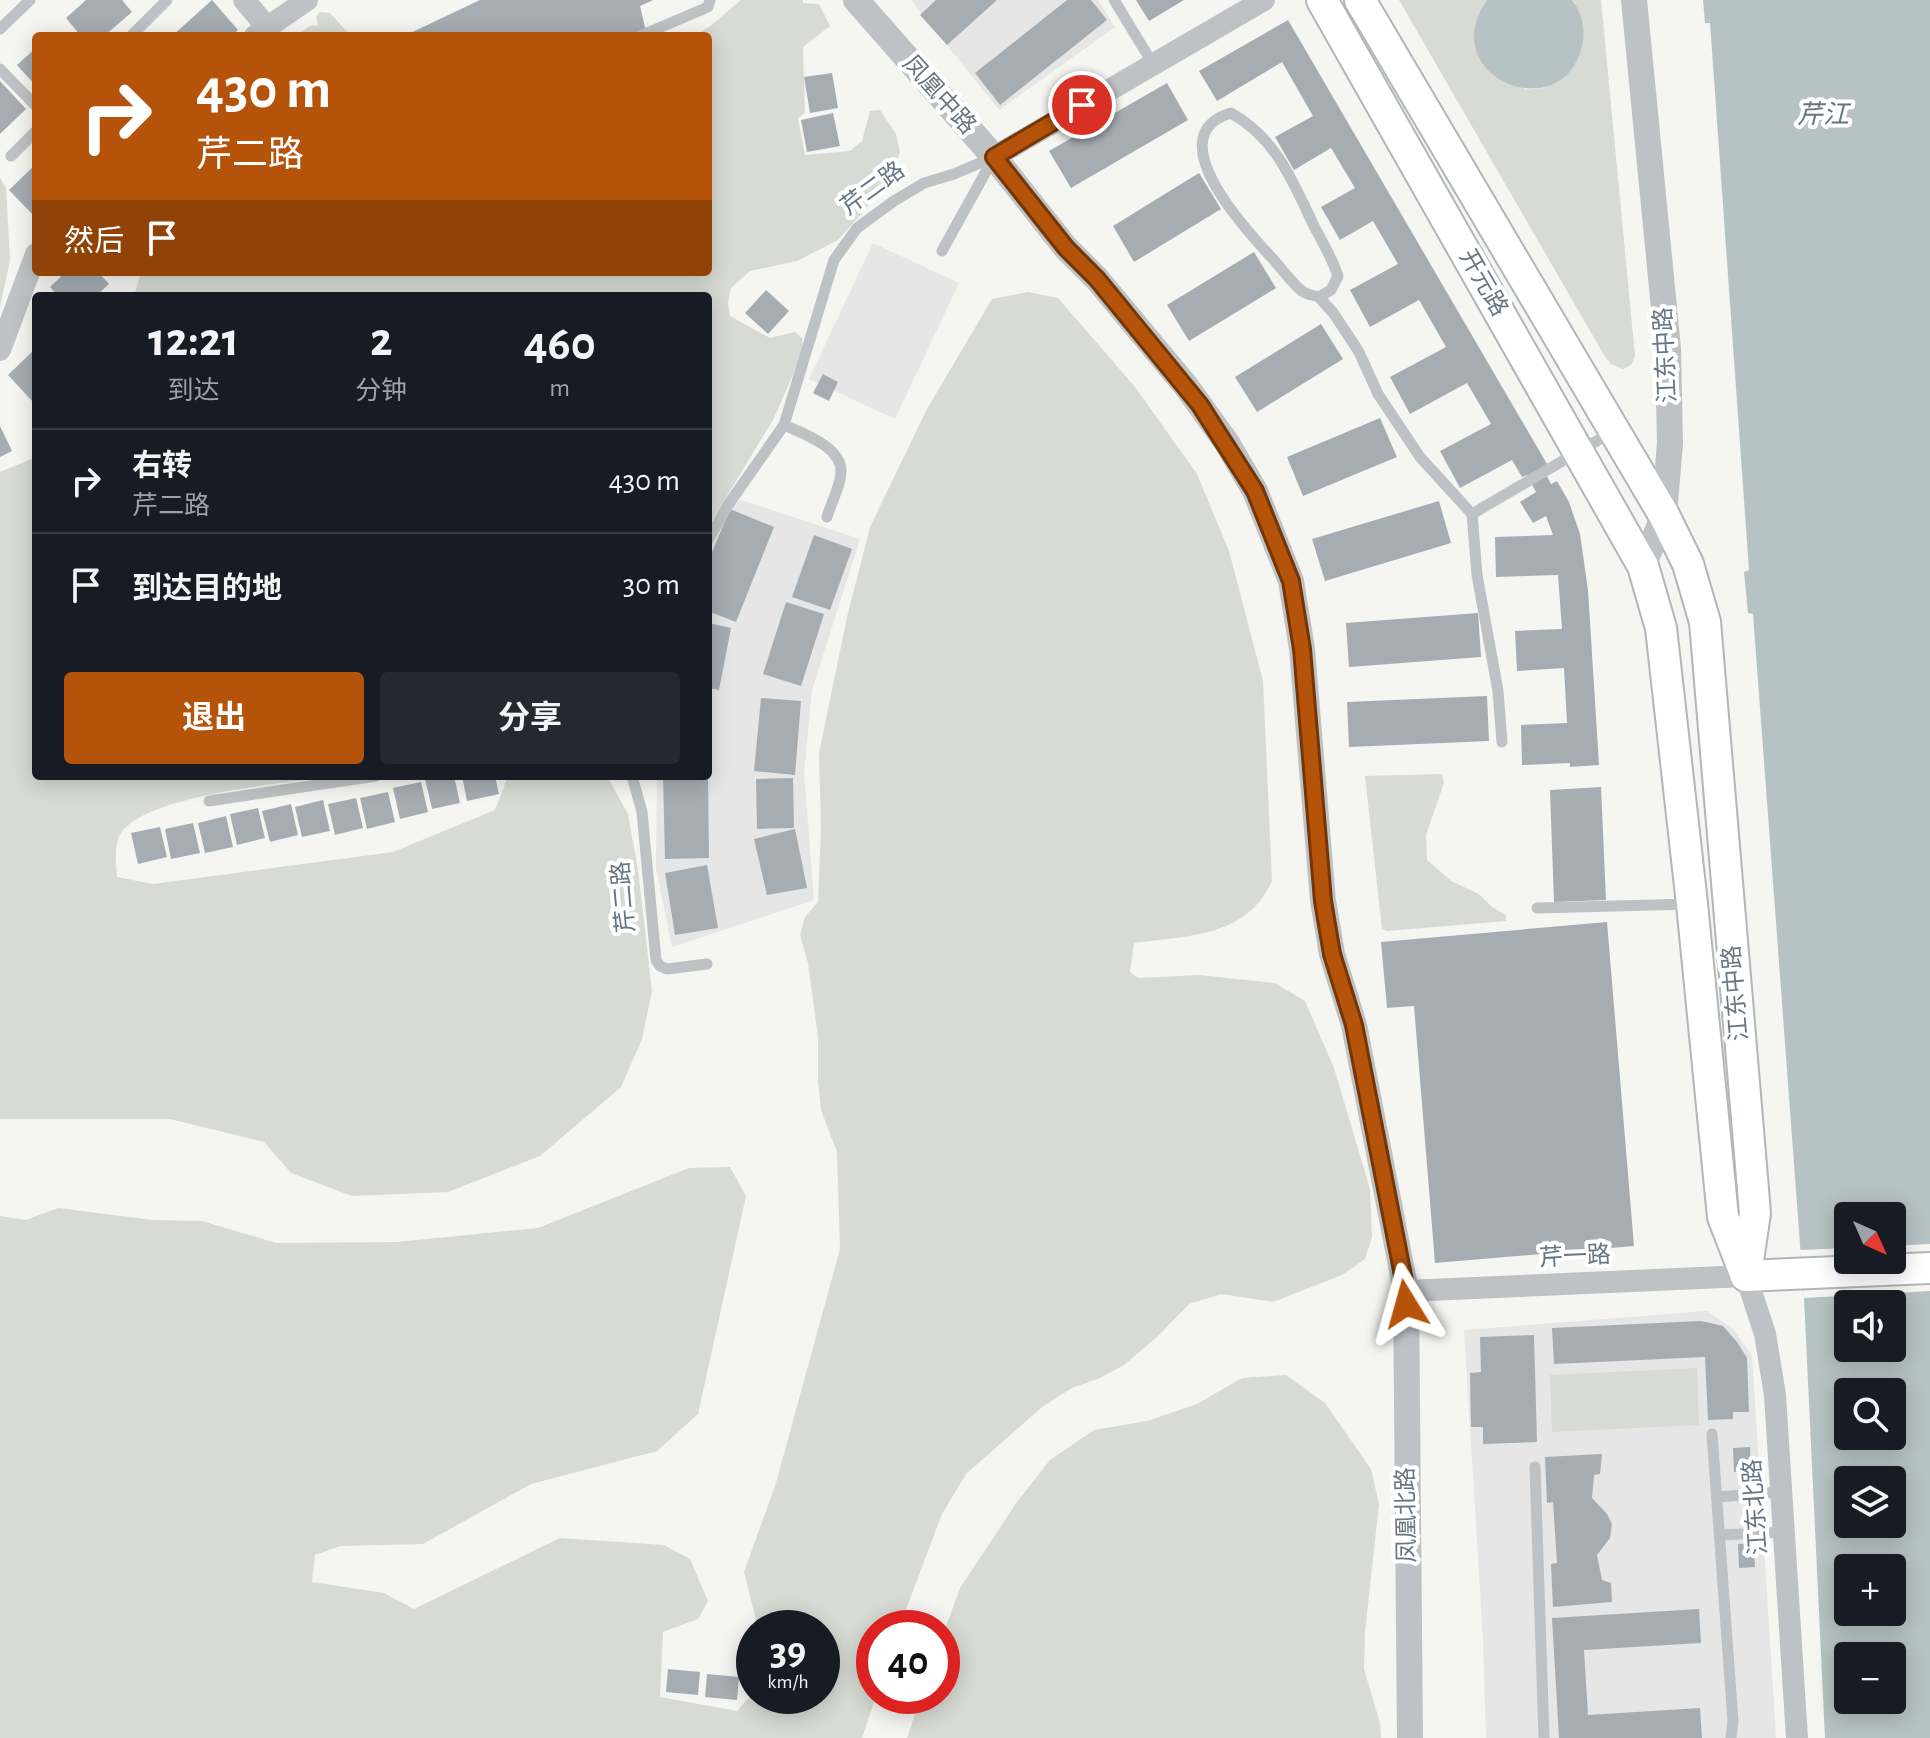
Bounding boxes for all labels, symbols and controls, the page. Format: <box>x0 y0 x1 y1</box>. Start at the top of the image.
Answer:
street label: 凤凰中路 <box>898 50 982 139</box>
text: 430 m <box>196 62 331 118</box>
icon: right <box>64 64 168 168</box>
pin <box>1048 71 1116 139</box>
icon: arrive <box>1060 83 1104 127</box>
water label: 芹江 <box>1797 101 1852 128</box>
text: 芹二路 <box>196 137 304 173</box>
street label: 芹二路 <box>836 157 909 220</box>
icon: arrive <box>140 216 184 260</box>
text: 然后 <box>64 227 124 257</box>
street label: 开元路 <box>1455 245 1513 320</box>
street label: 江东中路 <box>1650 306 1680 404</box>
text: 12:21 <box>148 317 239 365</box>
text: 2 <box>370 317 393 365</box>
text: 460 <box>523 321 596 369</box>
text: m <box>549 375 570 401</box>
text: 到达 <box>168 378 220 404</box>
text: 分钟 <box>355 378 407 404</box>
text: 右转 <box>132 451 192 481</box>
icon: right <box>64 459 108 503</box>
text: 430 m <box>608 466 680 496</box>
text: 芹二路 <box>132 493 210 519</box>
icon: arrive <box>64 563 108 607</box>
text: 30 m <box>623 570 680 600</box>
text: 到达目的地 <box>132 574 282 604</box>
button: 退出 <box>64 672 364 764</box>
button: 分享 <box>380 672 680 764</box>
street label: 芹二路 <box>607 860 639 934</box>
street label: 江东中路 <box>1718 944 1752 1042</box>
north arrow <box>1834 1202 1906 1274</box>
map controls <box>1834 1202 1906 1714</box>
street label: 芹一路 <box>1538 1241 1612 1271</box>
position arrow <box>1364 1262 1448 1346</box>
button: sound <box>1834 1290 1906 1362</box>
button: search <box>1834 1378 1906 1450</box>
street label: 江东北路 <box>1739 1458 1771 1556</box>
button: layers <box>1834 1466 1906 1538</box>
street label: 凤凰北路 <box>1392 1467 1420 1563</box>
button: + <box>1834 1554 1906 1626</box>
speed limit sign: 40 <box>856 1610 960 1714</box>
text: 39 <box>770 1632 806 1672</box>
button: − <box>1834 1642 1906 1714</box>
text: km/h <box>767 1672 809 1692</box>

